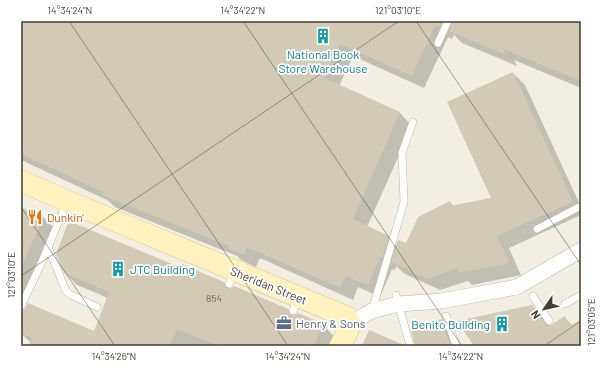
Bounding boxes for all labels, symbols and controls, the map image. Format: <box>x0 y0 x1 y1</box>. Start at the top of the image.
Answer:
text: 14°34'24"N <box>48 4 92 16</box>
text: 14°34'22"N <box>221 4 265 16</box>
text: 121°03'10"E <box>375 4 421 16</box>
building icon: National Book Store Warehouse <box>314 27 332 45</box>
place label: National Book Store Warehouse <box>278 47 368 75</box>
restaurant icon: Dunkin' <box>26 208 44 226</box>
place label: Dunkin' <box>47 210 84 224</box>
text: 121°03'10"E <box>5 252 17 298</box>
building icon: JTC Building <box>109 260 127 278</box>
place label: JTC Building <box>130 262 195 276</box>
street label: Sheridan Street <box>229 263 309 307</box>
north arrow <box>524 289 564 329</box>
house number: 854 <box>206 292 222 304</box>
text: 121°03'05"E <box>585 298 597 346</box>
text: N <box>528 308 543 322</box>
office icon: Henry & Sons <box>275 314 293 332</box>
building icon: Benito Building <box>493 315 511 333</box>
place label: Henry & Sons <box>296 316 366 330</box>
place label: Benito Building <box>411 317 490 331</box>
text: 14°34'26"N <box>92 350 136 362</box>
text: 14°34'24"N <box>266 350 310 362</box>
text: 14°34'22"N <box>439 350 483 362</box>

